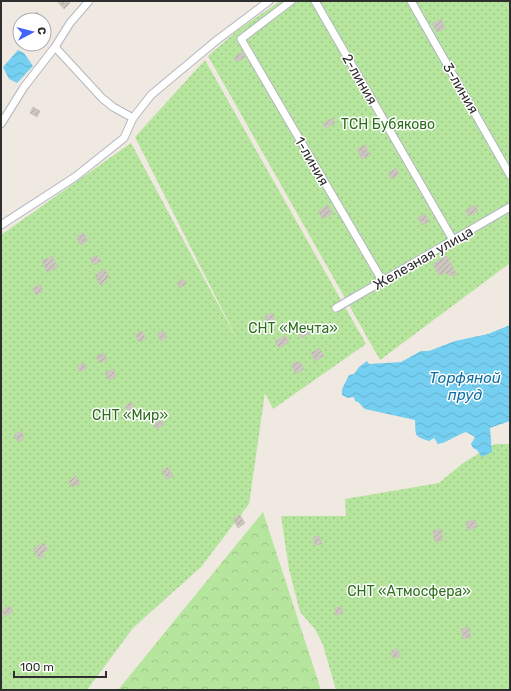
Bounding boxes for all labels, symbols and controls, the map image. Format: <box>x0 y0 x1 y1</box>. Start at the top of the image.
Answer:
north arrow <box>12 12 52 52</box>
text: С <box>35 26 48 36</box>
street label: 2-линия <box>338 51 381 108</box>
street label: 3-линия <box>439 60 482 117</box>
park label: ТСН Бубяково <box>341 116 435 133</box>
street label: 1-линия <box>291 134 332 189</box>
street label: Железная улица <box>370 223 476 294</box>
park label: СНТ «Мечта» <box>248 320 338 337</box>
water label: Торфяной пруд <box>429 369 501 404</box>
park label: СНТ «Мир» <box>92 407 168 424</box>
park label: СНТ «Атмосфера» <box>347 583 471 600</box>
scale bar <box>14 653 106 679</box>
text: 100 m <box>20 660 54 674</box>

